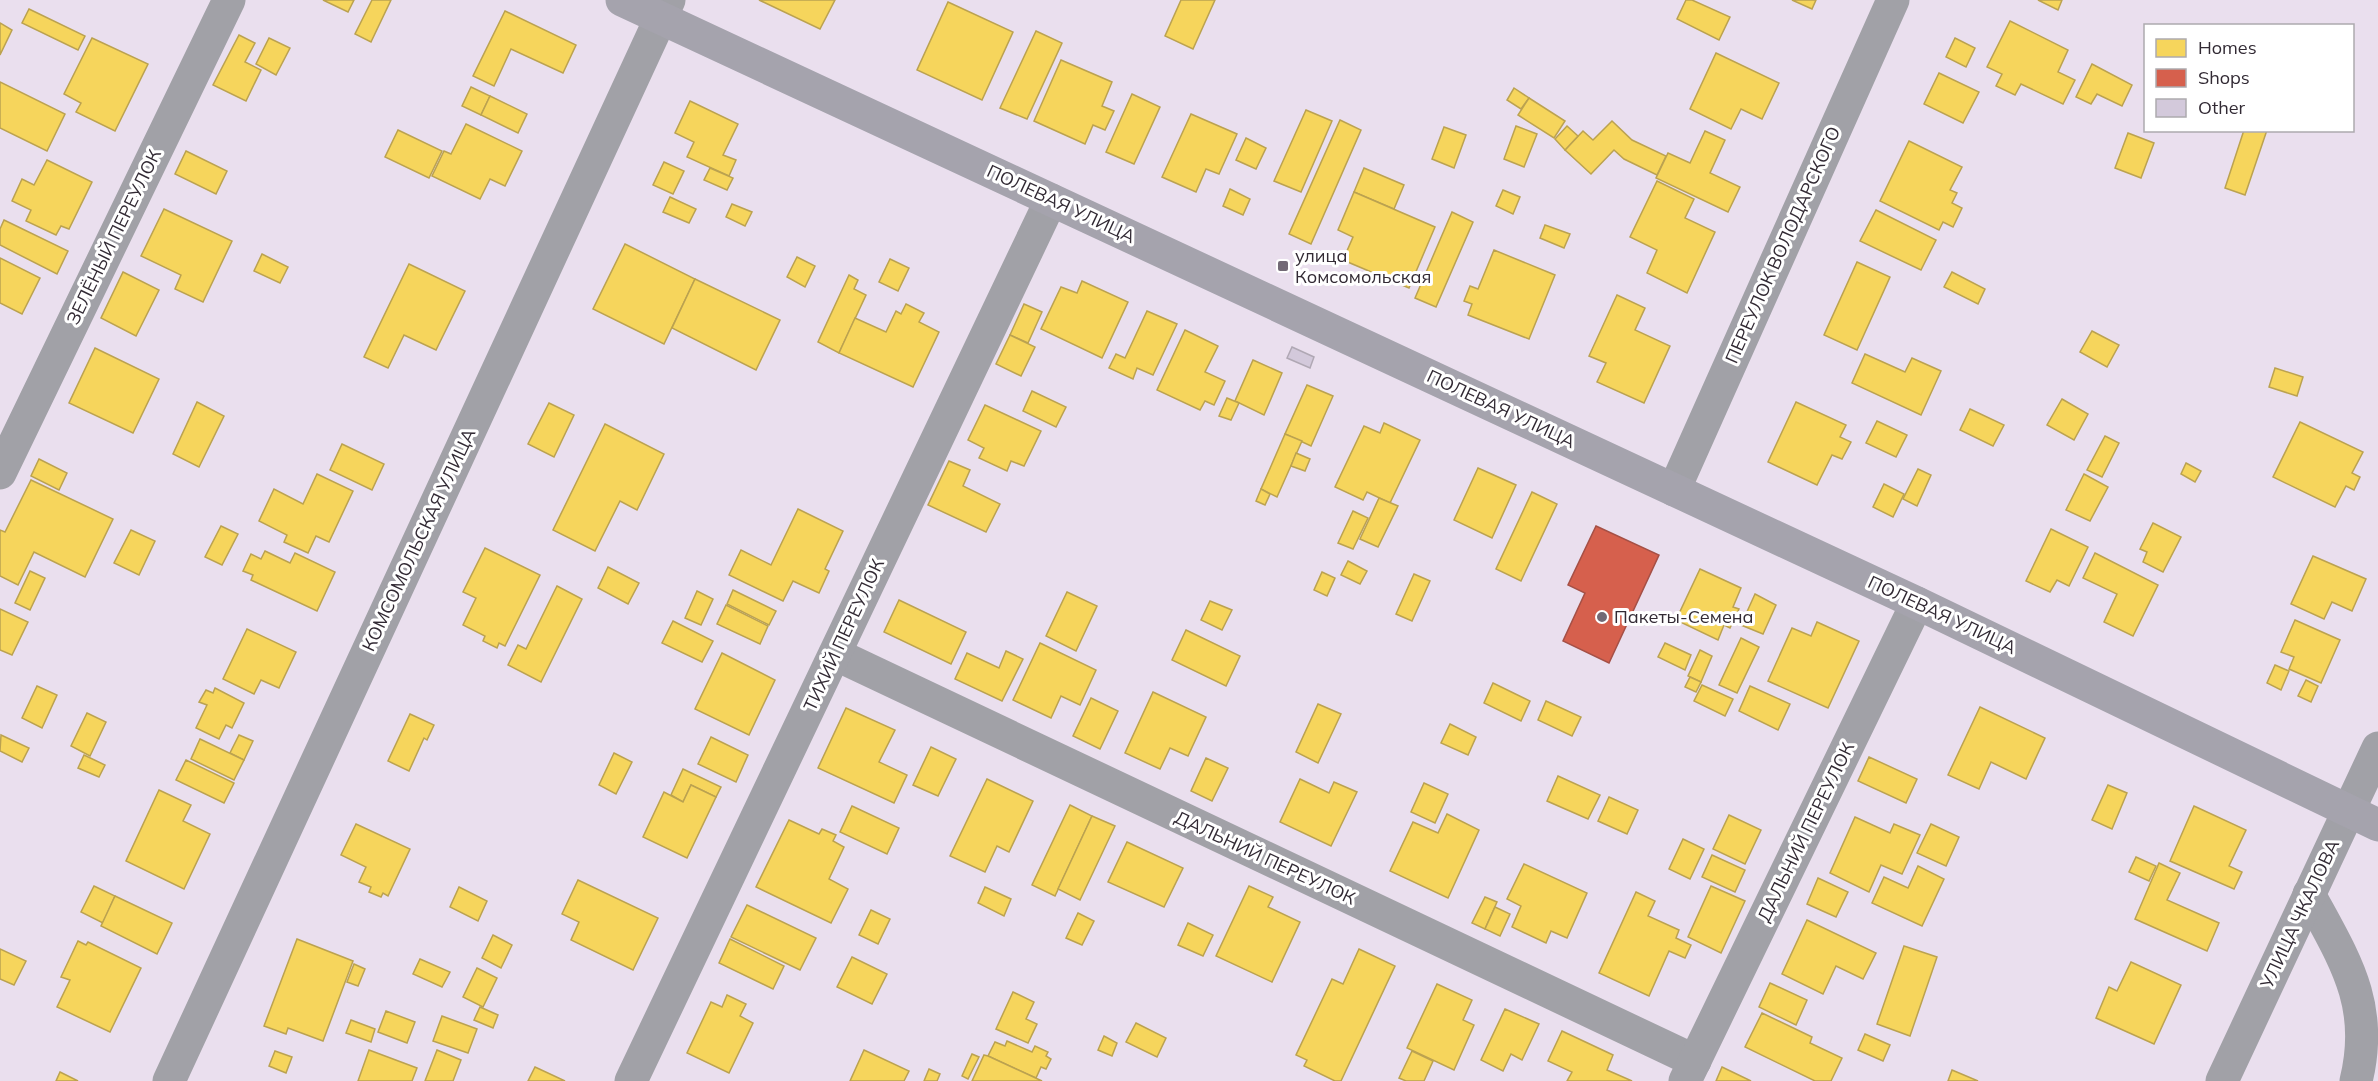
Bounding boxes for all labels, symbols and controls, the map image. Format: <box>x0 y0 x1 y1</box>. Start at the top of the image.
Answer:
legend <box>2144 24 2354 132</box>
text: Homes <box>2198 36 2257 59</box>
text: Shops <box>2198 66 2250 89</box>
text: Other <box>2198 96 2246 119</box>
street label: ПЕРЕУЛОК ВОЛОДАРСКОГО <box>1720 123 1845 367</box>
street label: ЗЕЛЁНЫЙ ПЕРЕУЛОК <box>61 145 166 328</box>
street label: ПОЛЕВАЯ УЛИЦА <box>983 159 1139 248</box>
place label: улица Комсомольская <box>1295 244 1431 288</box>
marker: улица Комсомольская <box>1276 259 1290 273</box>
street label: ПОЛЕВАЯ УЛИЦА <box>1423 364 1579 453</box>
street label: КОМСОМОЛЬСКАЯ УЛИЦА <box>357 425 480 655</box>
street label: ТИХИЙ ПЕРЕУЛОК <box>798 555 889 715</box>
street label: ПОЛЕВАЯ УЛИЦА <box>1864 570 2020 659</box>
place label: Пакеты-Семена <box>1614 605 1754 628</box>
marker: Пакеты-Семена <box>1595 610 1609 624</box>
street label: ДАЛЬНИЙ ПЕРЕУЛОК <box>1752 738 1859 925</box>
street label: ДАЛЬНИЙ ПЕРЕУЛОК <box>1171 805 1359 910</box>
street label: УЛИЦА ЧКАЛОВА <box>2255 836 2344 993</box>

